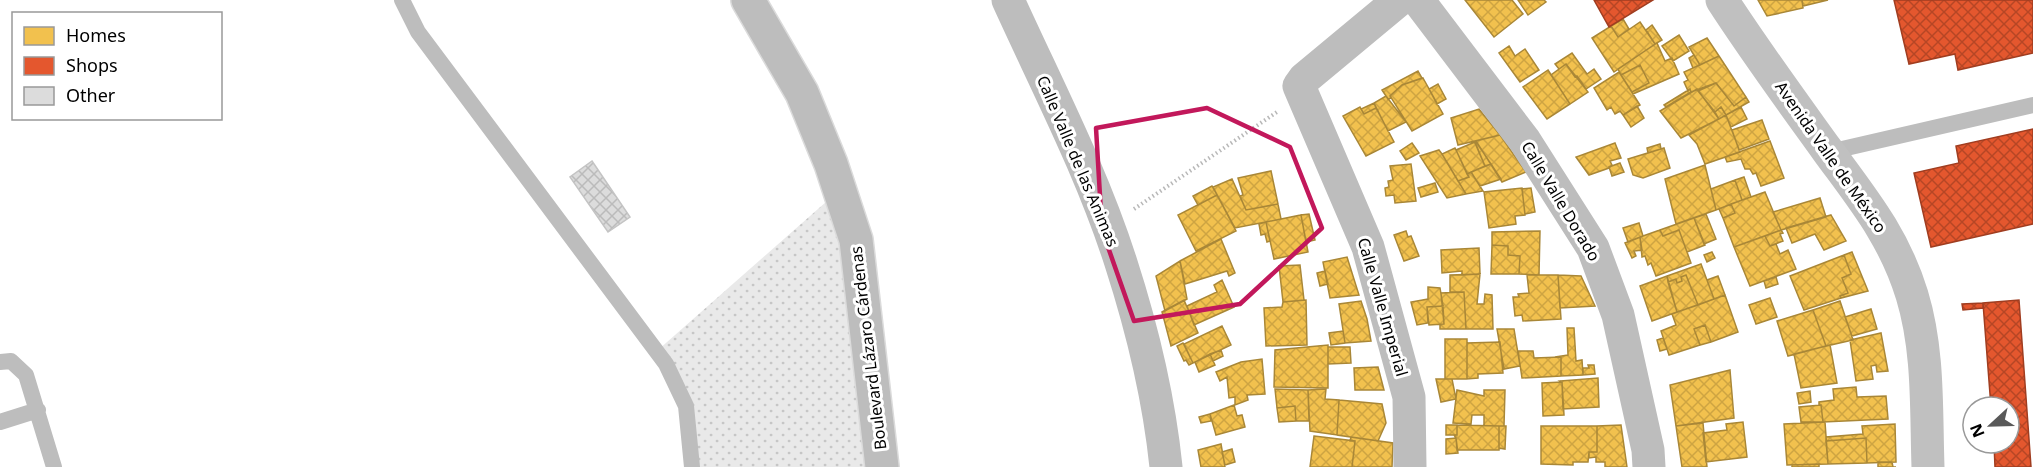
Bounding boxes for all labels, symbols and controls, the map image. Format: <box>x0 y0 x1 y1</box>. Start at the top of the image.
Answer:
legend <box>12 12 222 120</box>
text: Homes <box>66 23 126 47</box>
text: Shops <box>66 53 118 77</box>
street label: Calle Valle de las Animas <box>1032 72 1124 250</box>
street label: Avenida Valle de México <box>1770 77 1892 237</box>
text: Other <box>66 83 116 107</box>
street label: Calle Valle Dorado <box>1516 137 1606 265</box>
street label: Calle Valle Imperial <box>1353 235 1413 379</box>
street label: Boulevard Lázaro Cárdenas <box>845 245 891 451</box>
north arrow <box>1961 395 2021 455</box>
text: N <box>1964 420 1990 441</box>

